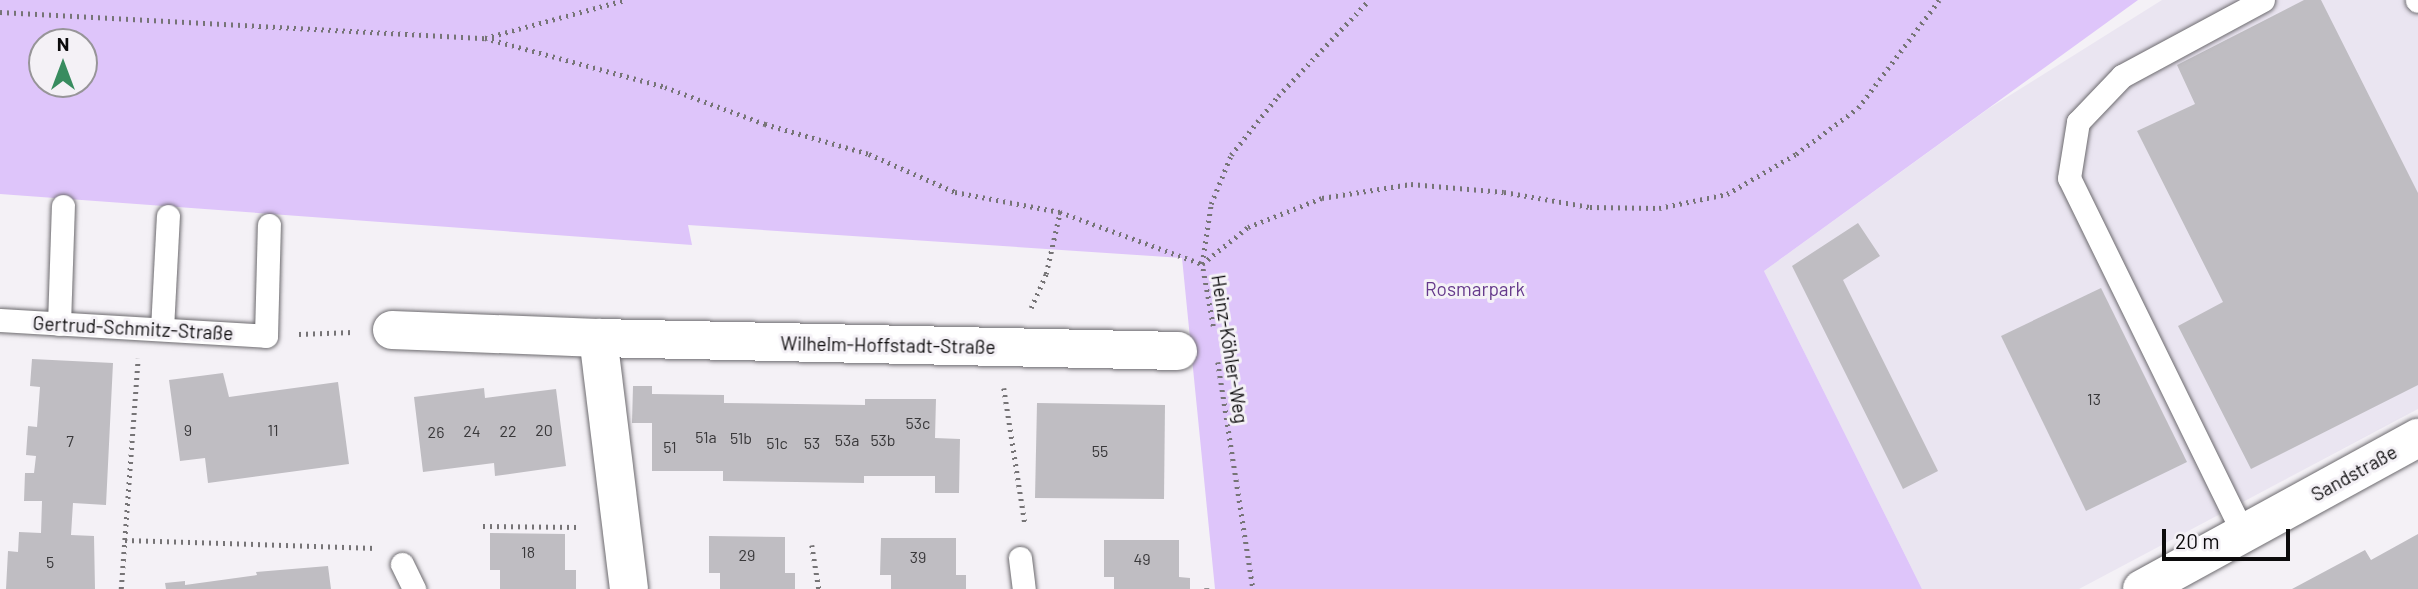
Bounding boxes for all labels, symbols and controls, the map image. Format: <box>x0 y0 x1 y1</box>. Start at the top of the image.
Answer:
north arrow <box>28 28 98 98</box>
text: N <box>57 32 69 55</box>
street label: Heinz-Köhler-Weg <box>1207 273 1253 425</box>
park label: Rosmarpark <box>1425 278 1525 300</box>
street label: Gertrud-Schmitz-Straße <box>32 311 234 345</box>
street label: Wilhelm-Hoffstadt-Straße <box>780 332 996 358</box>
house number: 13 <box>2087 389 2101 409</box>
house number: 53c <box>906 413 930 433</box>
house number: 9 <box>184 420 192 440</box>
house number: 11 <box>267 420 279 440</box>
house number: 20 <box>535 420 553 440</box>
house number: 24 <box>463 421 481 441</box>
house number: 22 <box>499 421 517 441</box>
house number: 26 <box>428 422 444 442</box>
house number: 51a <box>695 427 717 447</box>
house number: 51b <box>730 428 752 448</box>
house number: 53a <box>835 430 859 450</box>
house number: 53b <box>870 430 896 450</box>
house number: 7 <box>66 431 74 451</box>
house number: 51c <box>766 433 788 453</box>
house number: 53 <box>804 433 820 453</box>
house number: 51 <box>663 437 677 457</box>
street label: Sandstraße <box>2307 440 2401 506</box>
house number: 55 <box>1092 441 1108 461</box>
scale bar <box>2166 516 2294 560</box>
text: 20 m <box>2175 528 2220 553</box>
house number: 18 <box>521 542 535 562</box>
house number: 29 <box>739 545 755 565</box>
house number: 39 <box>910 547 926 567</box>
house number: 49 <box>1133 549 1151 569</box>
house number: 5 <box>46 552 54 572</box>

